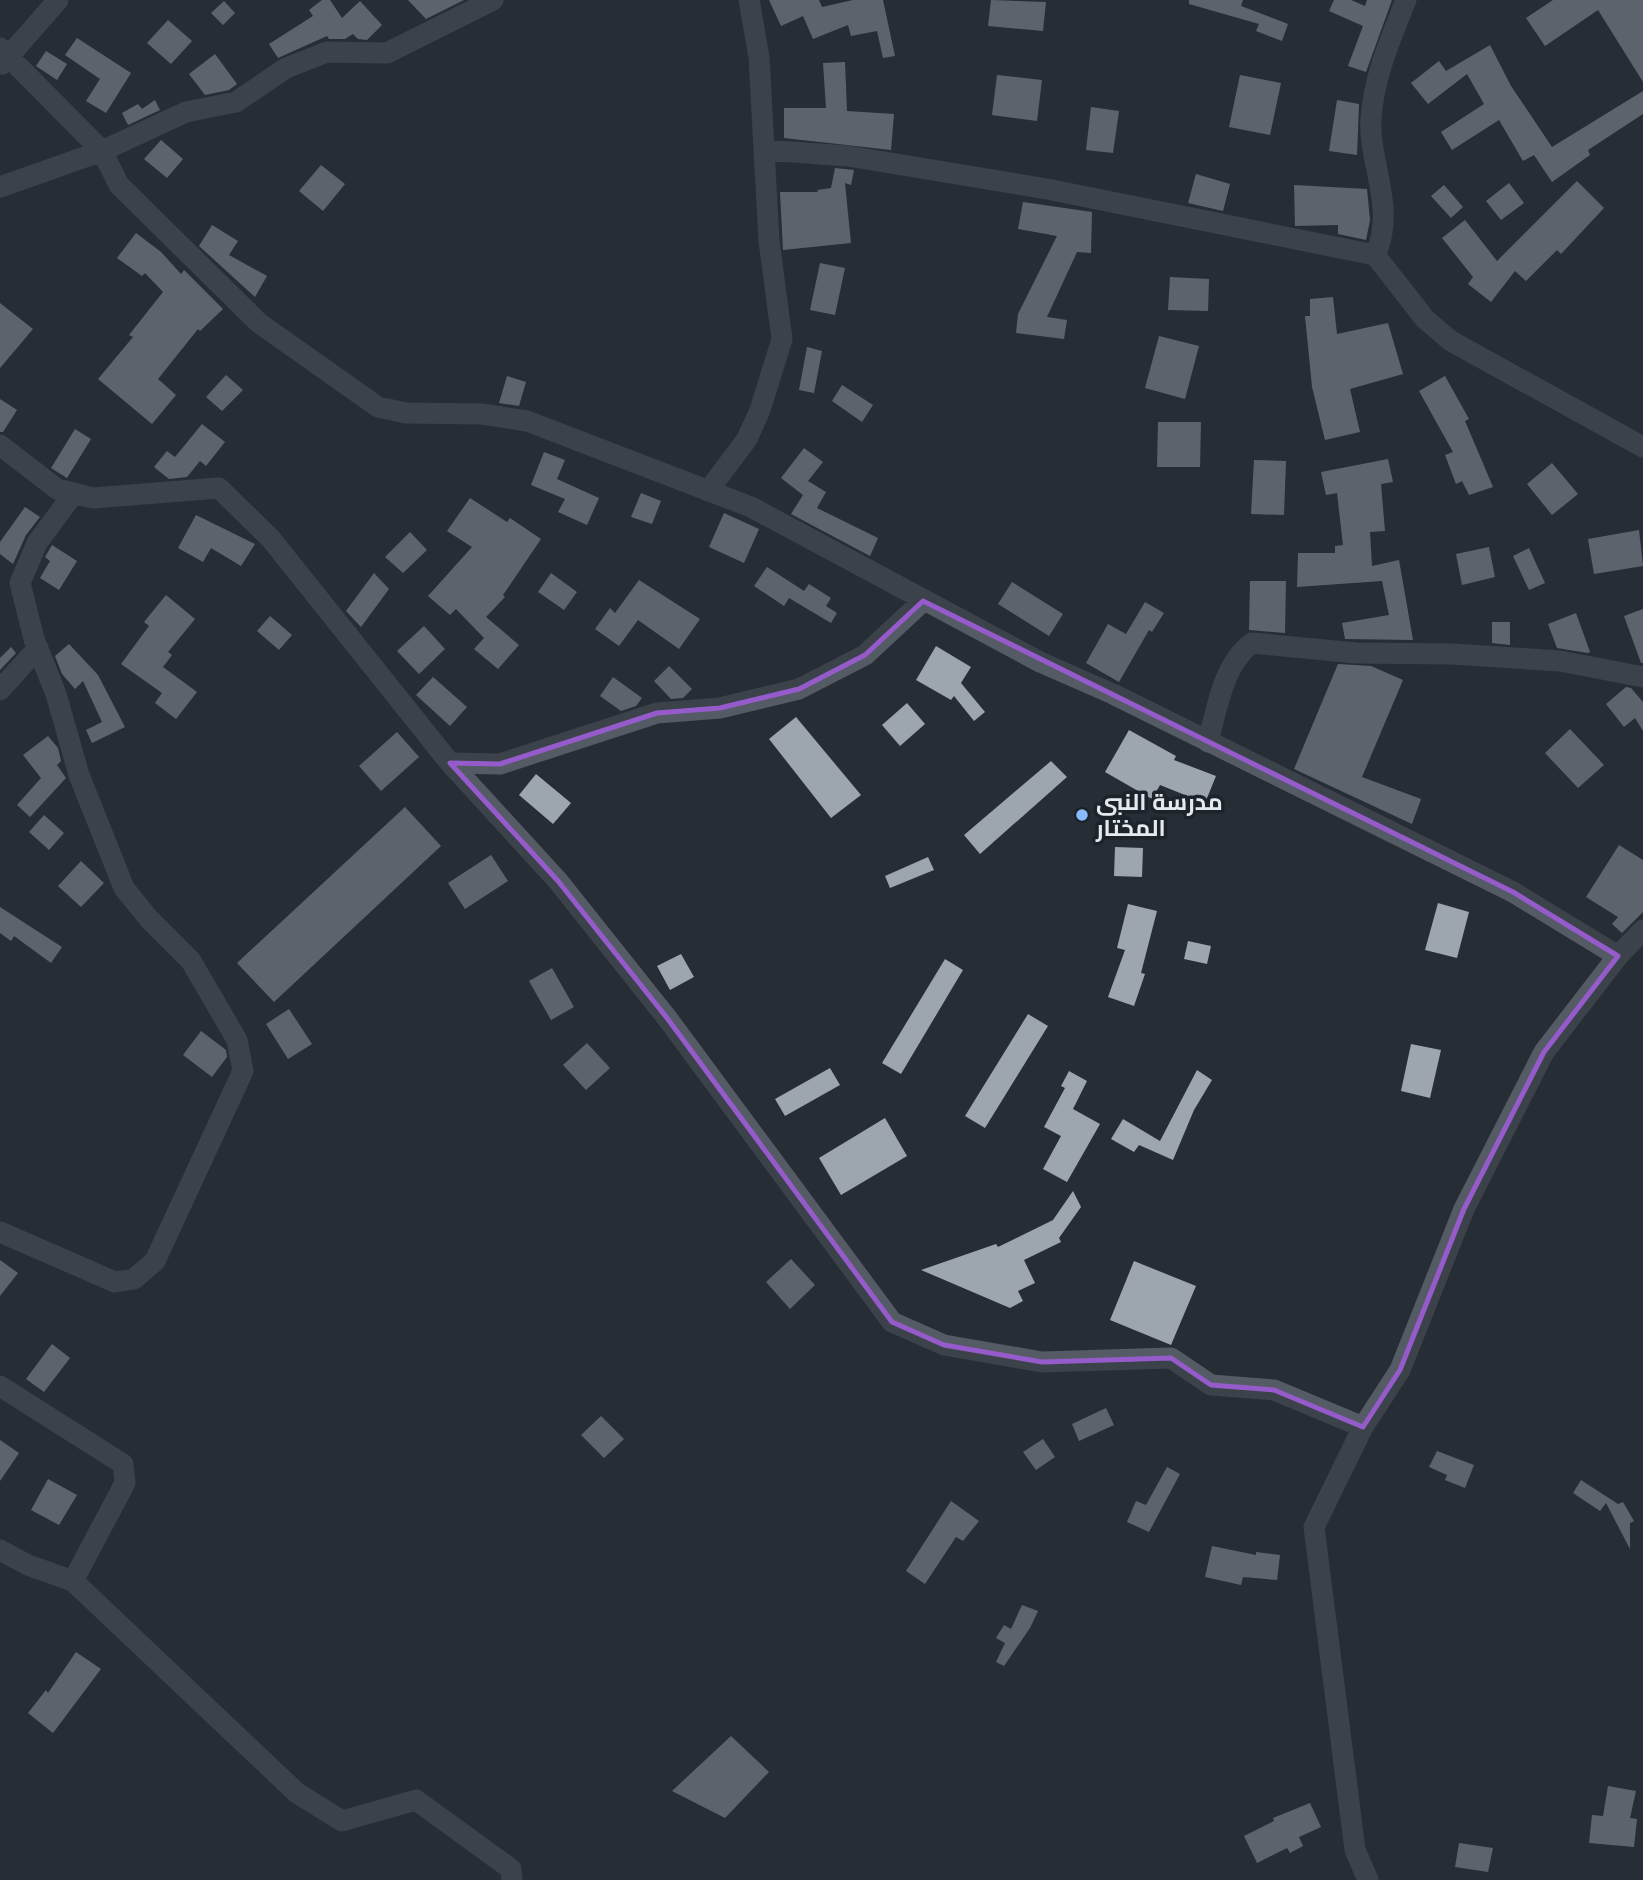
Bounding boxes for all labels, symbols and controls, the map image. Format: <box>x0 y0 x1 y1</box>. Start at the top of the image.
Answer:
place label: مدرسة النبي المختار <box>1095 789 1223 842</box>
marker: مدرسة النبي المختار <box>1074 807 1090 823</box>

